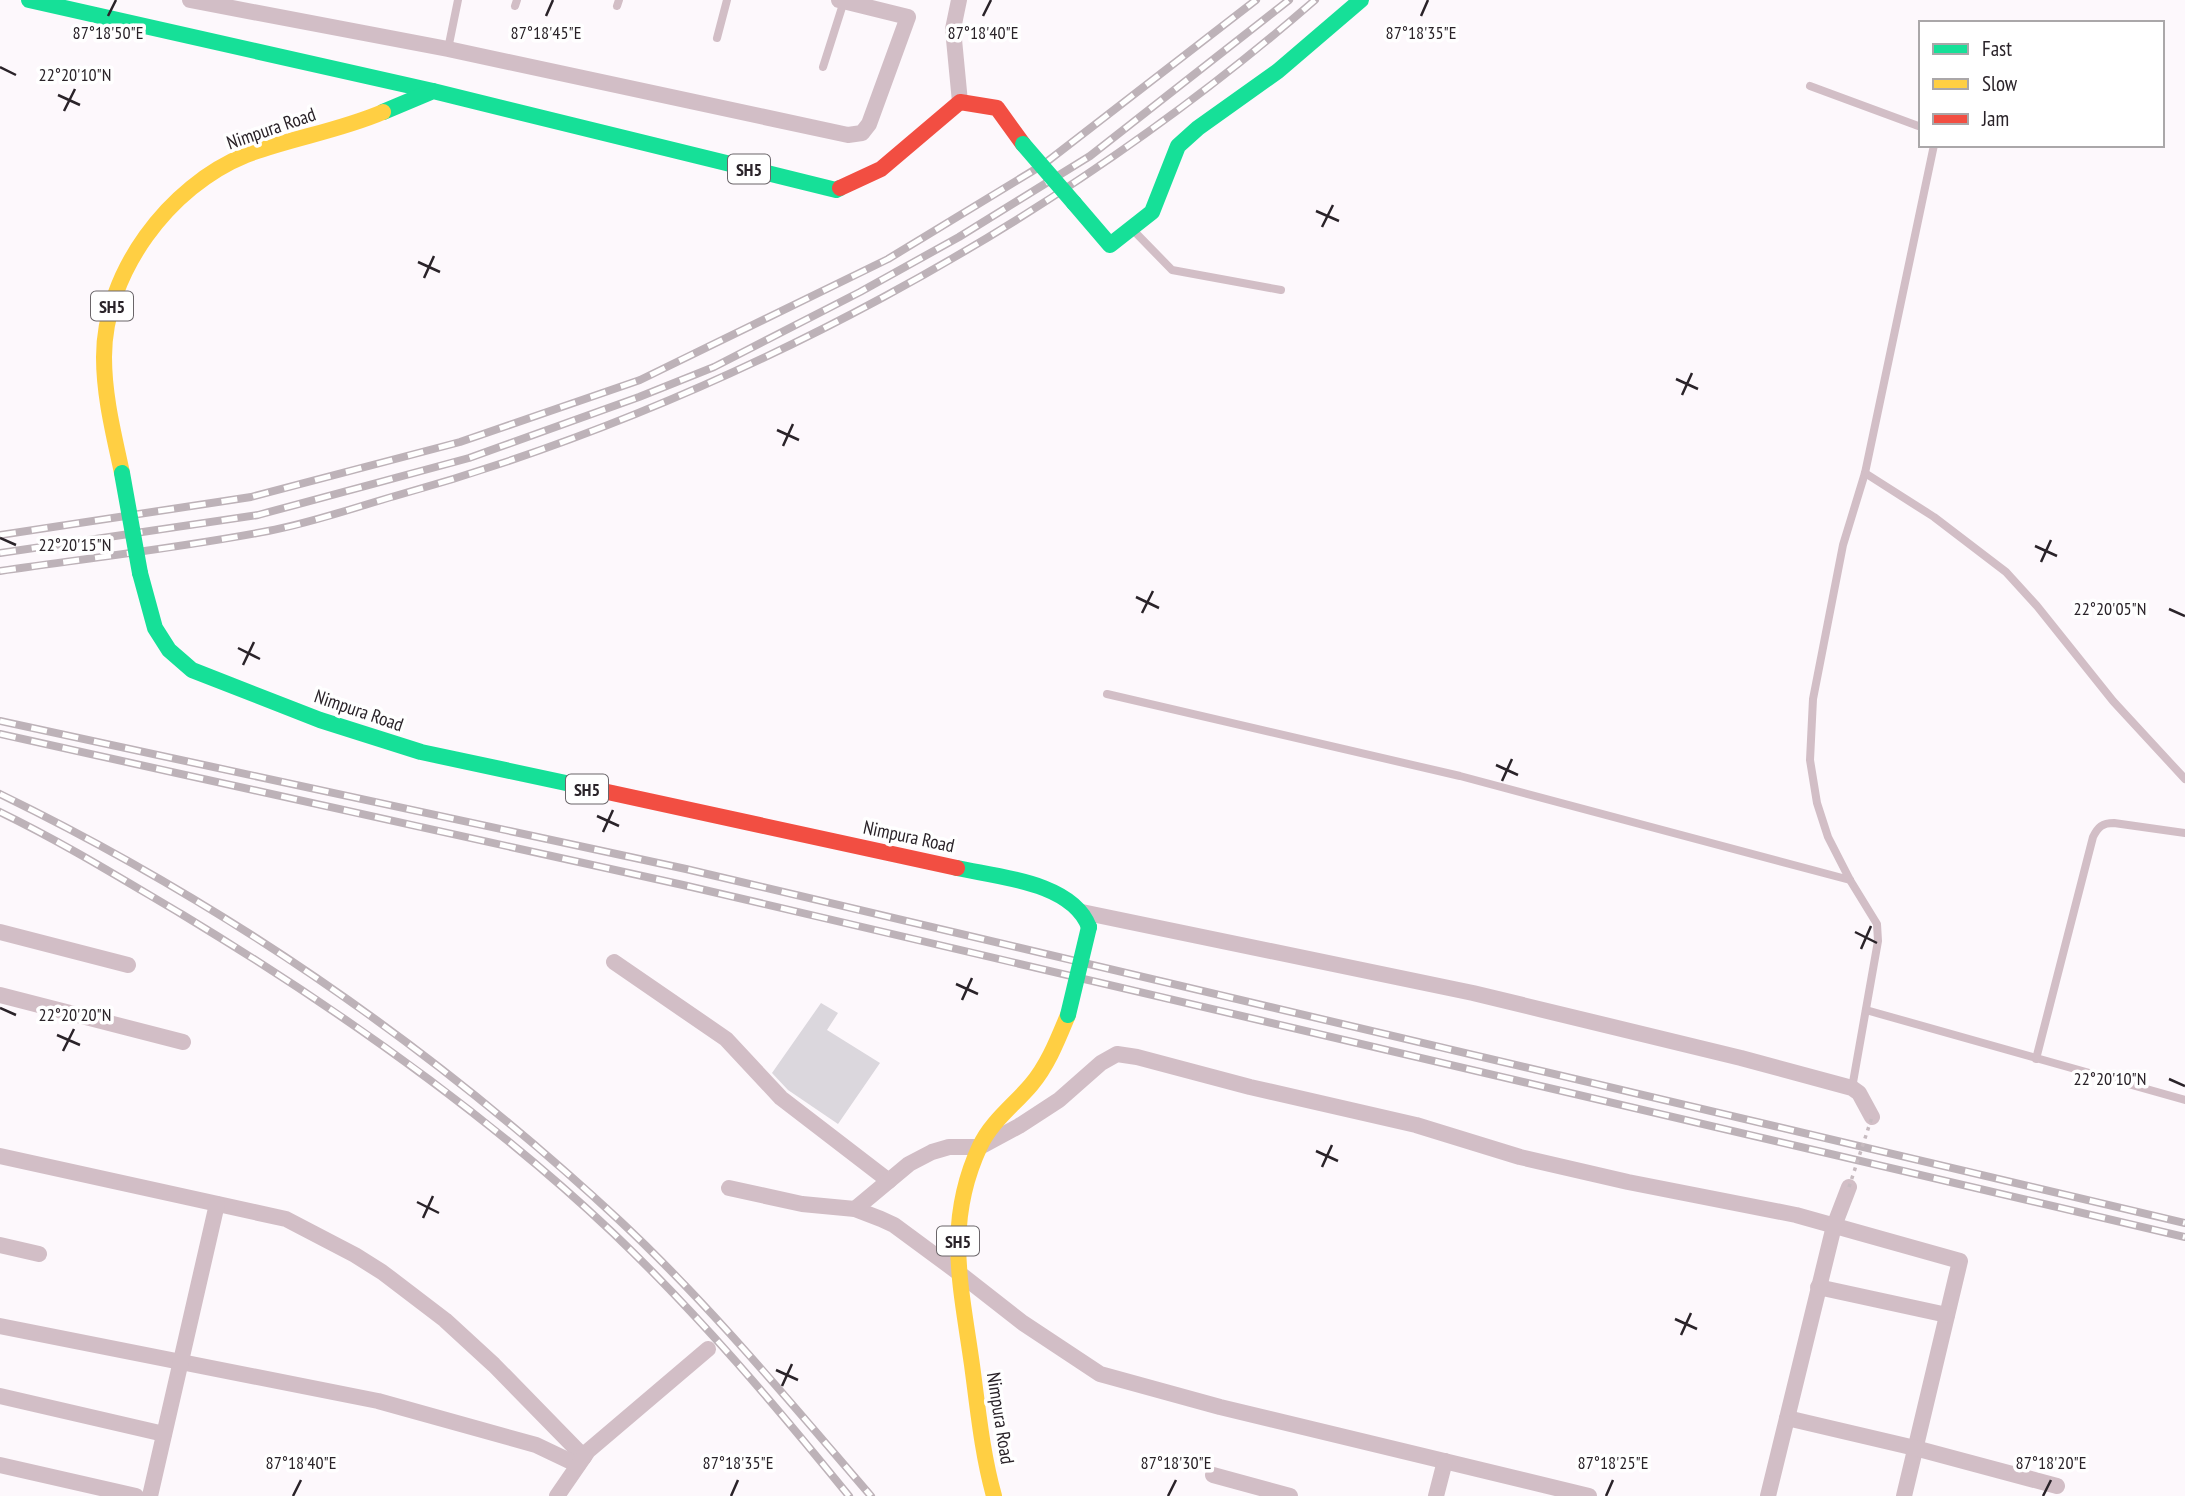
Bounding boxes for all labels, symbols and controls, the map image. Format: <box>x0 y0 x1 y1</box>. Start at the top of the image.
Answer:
text: 87°18'50"E <box>73 21 143 44</box>
text: 87°18'45"E <box>511 21 581 44</box>
text: 87°18'40"E <box>948 21 1018 44</box>
text: 87°18'35"E <box>1386 21 1456 44</box>
legend <box>1919 21 2164 147</box>
text: Fast <box>1982 35 2012 62</box>
text: 22°20'10"N <box>39 63 111 86</box>
text: Slow <box>1982 70 2018 97</box>
street label: Nimpura Road <box>223 102 319 154</box>
text: Jam <box>1981 105 2009 132</box>
road number: SH5 <box>728 154 770 184</box>
road number: SH5 <box>91 292 133 320</box>
text: 22°20'15"N <box>39 533 111 556</box>
text: 22°20'05"N <box>2074 597 2146 620</box>
street label: Nimpura Road <box>311 684 407 736</box>
road number: SH5 <box>566 774 608 804</box>
street label: Nimpura Road <box>861 815 957 857</box>
text: 22°20'20"N <box>39 1003 111 1026</box>
text: 22°20'10"N <box>2074 1067 2146 1090</box>
road number: SH5 <box>937 1226 979 1256</box>
street label: Nimpura Road <box>982 1370 1020 1466</box>
text: 87°18'40"E <box>266 1451 336 1474</box>
text: 87°18'35"E <box>703 1451 773 1474</box>
text: 87°18'30"E <box>1141 1451 1211 1474</box>
text: 87°18'25"E <box>1578 1451 1648 1474</box>
text: 87°18'20"E <box>2016 1451 2086 1474</box>

